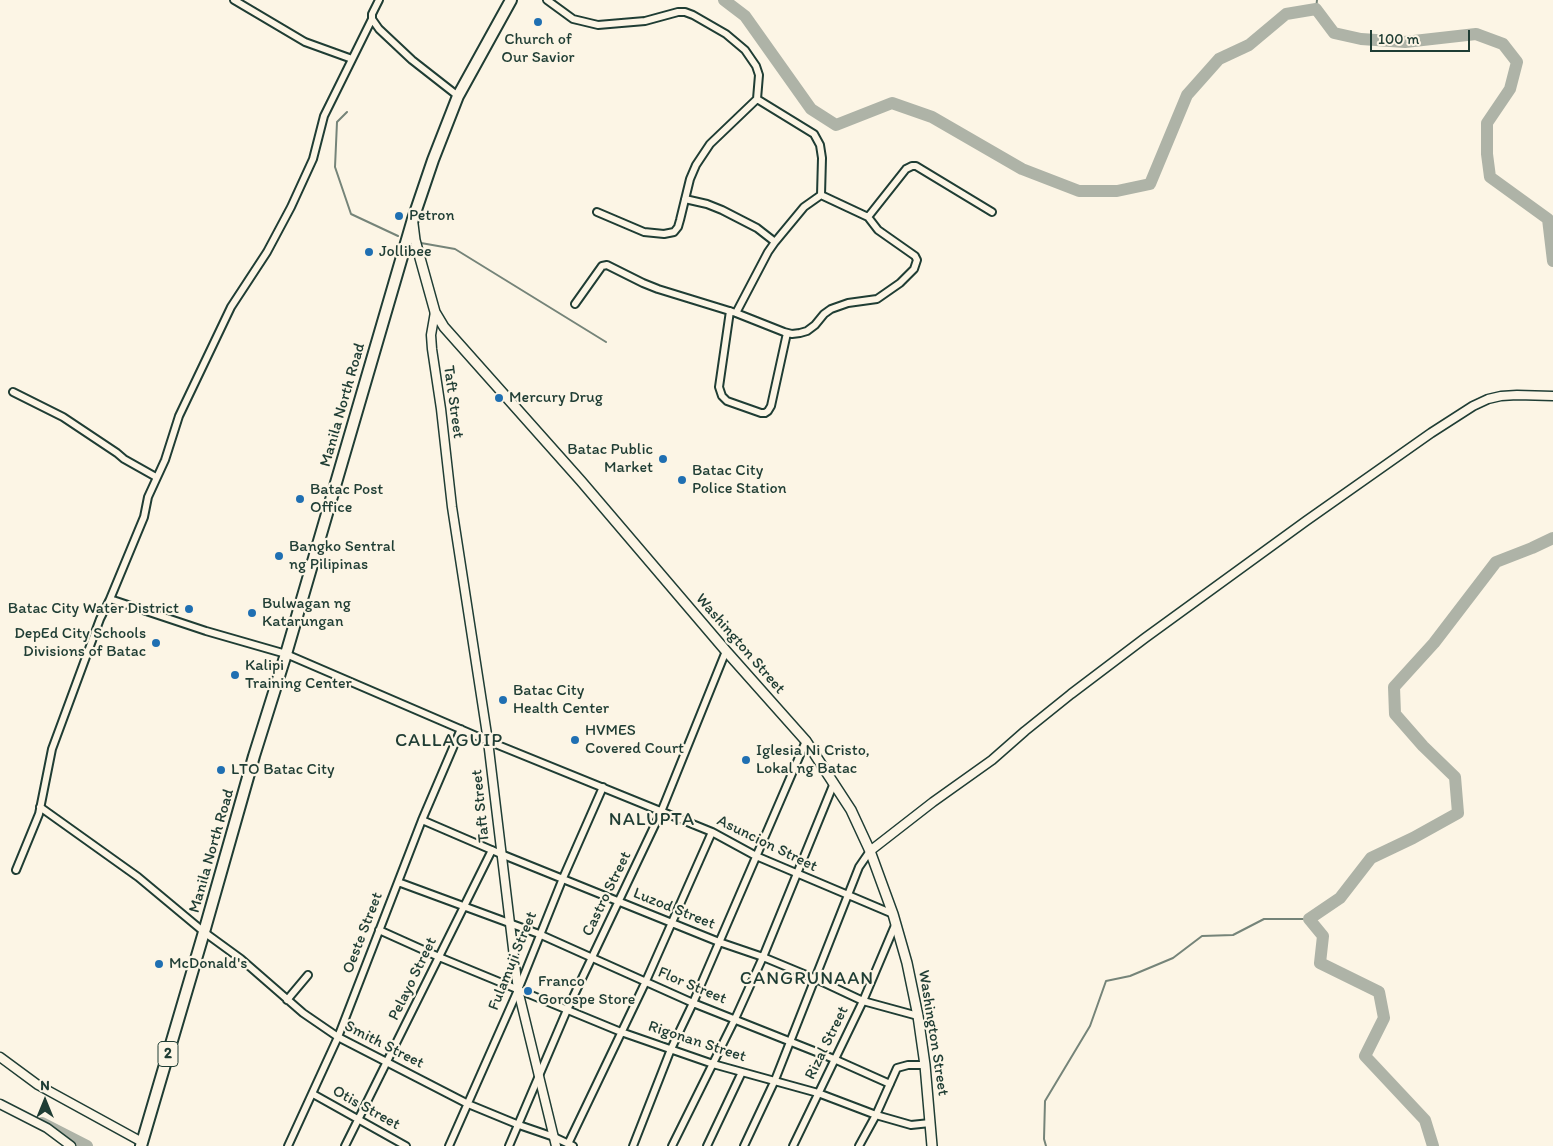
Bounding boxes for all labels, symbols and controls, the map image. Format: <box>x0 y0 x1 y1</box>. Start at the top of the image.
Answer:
marker: Church of Our Savior <box>532 16 544 28</box>
scale bar <box>1373 20 1473 52</box>
place label: Church of Our Savior <box>501 30 575 68</box>
text: 100 m <box>1378 30 1419 48</box>
place label: Petron <box>409 206 455 226</box>
marker: Petron <box>393 210 405 222</box>
place label: Jollibee <box>379 242 432 262</box>
marker: Jollibee <box>363 246 375 258</box>
street label: Manila North Road <box>316 341 370 469</box>
street label: Taft Street <box>438 364 468 440</box>
place label: Mercury Drug <box>509 388 603 408</box>
marker: Mercury Drug <box>493 392 505 404</box>
place label: Batac Public Market <box>567 440 653 478</box>
marker: Batac Public Market <box>657 453 669 465</box>
place label: Batac City Police Station <box>692 461 787 499</box>
marker: Batac City Police Station <box>676 474 688 486</box>
place label: Batac Post Office <box>310 480 383 518</box>
marker: Batac Post Office <box>294 493 306 505</box>
place label: Bangko Sentral ng Pilipinas <box>289 537 395 575</box>
marker: Bangko Sentral ng Pilipinas <box>273 550 285 562</box>
street label: Washington Street <box>691 590 789 698</box>
place label: Bulwagan ng Katarungan <box>262 594 351 632</box>
place label: Batac City Water District <box>8 599 179 619</box>
marker: Batac City Water District <box>183 603 195 615</box>
marker: Bulwagan ng Katarungan <box>246 607 258 619</box>
place label: DepEd City Schools Divisions of Batac <box>14 624 146 662</box>
marker: DepEd City Schools Divisions of Batac <box>150 637 162 649</box>
place label: Kalipi Training Center <box>245 656 352 694</box>
marker: Kalipi Training Center <box>229 669 241 681</box>
place label: Batac City Health Center <box>513 681 609 719</box>
marker: Batac City Health Center <box>497 694 509 706</box>
place label: HVMES Covered Court <box>585 721 684 759</box>
district label: CALLAGUIP <box>394 730 504 752</box>
marker: HVMES Covered Court <box>569 734 581 746</box>
place label: Iglesia Ni Cristo, Lokal ng Batac <box>756 741 870 779</box>
marker: Iglesia Ni Cristo, Lokal ng Batac <box>740 754 752 766</box>
place label: LTO Batac City <box>231 760 335 780</box>
marker: LTO Batac City <box>215 764 227 776</box>
street label: Taft Street <box>468 769 494 843</box>
street label: Manila North Road <box>185 787 239 915</box>
district label: NALUPTA <box>607 809 697 831</box>
street label: Asuncion Street <box>714 811 820 877</box>
street label: Castro Street <box>578 848 636 940</box>
street label: Luzod Street <box>630 884 718 934</box>
street label: Oeste Street <box>339 890 387 976</box>
street label: Fulamuji Street <box>484 909 542 1013</box>
street label: Pelayo Street <box>385 934 441 1024</box>
place label: McDonald's <box>169 954 247 974</box>
marker: McDonald's <box>153 958 165 970</box>
street label: Flor Street <box>655 963 729 1009</box>
district label: CANGRUNAAN <box>739 968 875 990</box>
street label: Washington Street <box>914 969 952 1097</box>
place label: Franco Gorospe Store <box>538 972 635 1010</box>
marker: Franco Gorospe Store <box>522 985 534 997</box>
street label: Rizal Street <box>801 1003 853 1083</box>
street label: Smith Street <box>341 1017 427 1073</box>
street label: Rigonan Street <box>646 1017 748 1067</box>
road number: 2 <box>158 1042 178 1066</box>
north arrow <box>20 1076 70 1126</box>
text: N <box>40 1077 50 1094</box>
street label: Otis Street <box>329 1081 403 1135</box>

